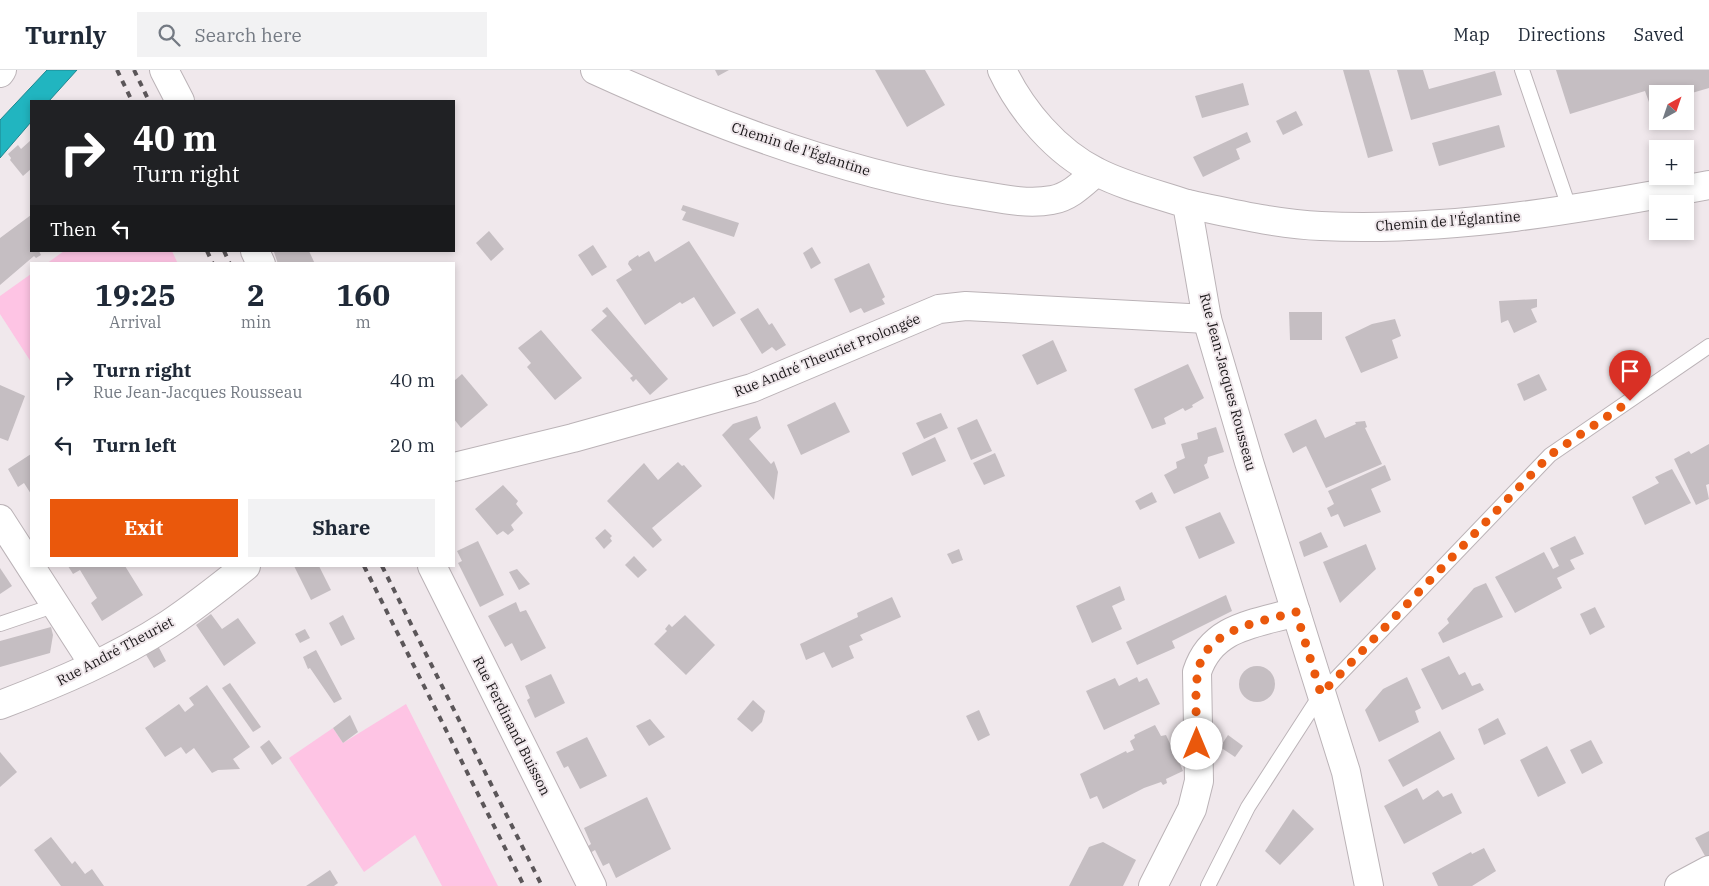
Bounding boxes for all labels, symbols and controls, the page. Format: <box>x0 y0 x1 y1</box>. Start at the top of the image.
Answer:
search box <box>137 12 487 57</box>
text: Turnly <box>25 19 107 51</box>
icon: search <box>155 21 183 49</box>
text: Search here <box>195 23 302 47</box>
text: Map <box>1453 23 1490 46</box>
text: Directions <box>1518 23 1606 46</box>
text: Saved <box>1634 23 1684 46</box>
north arrow <box>1649 85 1694 130</box>
map controls <box>1649 85 1694 240</box>
text: 40 m <box>133 115 217 161</box>
street label: Chemin de l'Églantine <box>729 117 873 180</box>
icon: right <box>50 120 115 185</box>
button: + <box>1649 140 1694 185</box>
text: Turn right <box>133 159 240 188</box>
button: − <box>1649 195 1694 240</box>
street label: Chemin de l'Églantine <box>1375 206 1521 235</box>
icon: left <box>107 215 135 243</box>
text: Then <box>50 217 97 241</box>
text: 19:25 <box>95 275 176 314</box>
text: 2 <box>247 275 265 314</box>
text: 160 <box>336 275 390 314</box>
street label: Rue Jean-Jacques Rousseau <box>1196 291 1260 473</box>
street label: Rue André Theuriet Prolongée <box>731 309 923 401</box>
text: Arrival <box>109 312 161 332</box>
text: min <box>241 312 271 332</box>
text: m <box>356 312 371 332</box>
pin <box>1609 350 1651 401</box>
icon: arrive <box>1616 357 1644 385</box>
text: Turn right <box>93 358 191 382</box>
icon: right <box>50 366 78 394</box>
text: 40 m <box>390 368 435 392</box>
text: Rue Jean-Jacques Rousseau <box>93 382 302 402</box>
icon: left <box>50 431 78 459</box>
text: Turn left <box>93 433 176 457</box>
text: 20 m <box>390 433 435 457</box>
button: Exit <box>50 499 238 557</box>
button: Share <box>248 499 435 557</box>
street label: Rue André Theuriet <box>53 613 177 689</box>
street label: Rue Ferdinand Buisson <box>469 653 555 799</box>
position arrow <box>1170 717 1222 769</box>

